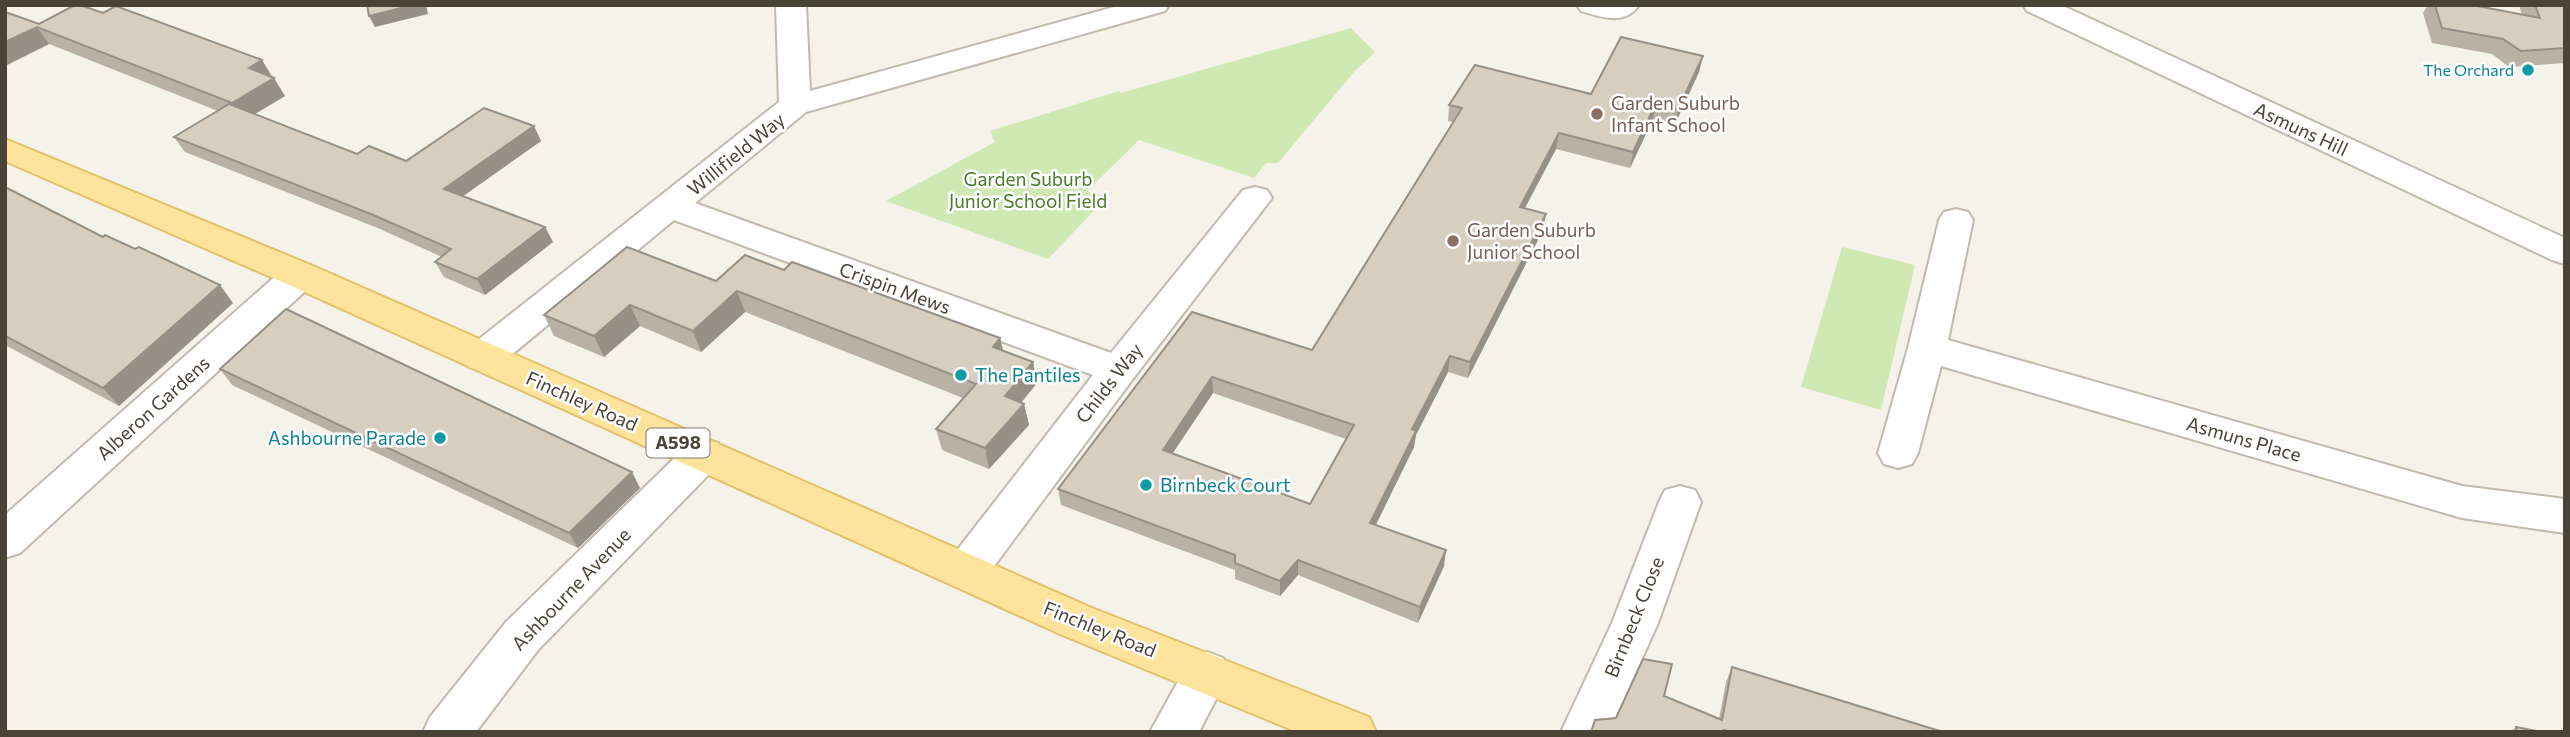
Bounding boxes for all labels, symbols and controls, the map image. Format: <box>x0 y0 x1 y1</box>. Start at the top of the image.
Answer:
place label: The Orchard <box>2423 60 2514 79</box>
marker: The Orchard <box>2520 62 2536 78</box>
place label: Garden Suburb Infant School <box>1611 91 1740 136</box>
street label: Asmuns Hill <box>2251 97 2352 160</box>
marker: Garden Suburb Infant School <box>1589 106 1605 122</box>
street label: Willifield Way <box>682 107 789 200</box>
park label: Garden Suburb Junior School Field <box>949 167 1107 212</box>
place label: Garden Suburb Junior School <box>1467 218 1596 263</box>
marker: Garden Suburb Junior School <box>1445 233 1461 249</box>
street label: Crispin Mews <box>836 257 954 318</box>
street label: Childs Way <box>1070 338 1147 427</box>
street label: Alberon Gardens <box>91 351 214 464</box>
place label: The Pantiles <box>975 363 1081 386</box>
street label: Finchley Road <box>523 366 641 435</box>
marker: The Pantiles <box>953 367 969 383</box>
street label: Asmuns Place <box>2184 411 2304 466</box>
place label: Ashbourne Parade <box>268 426 426 449</box>
road number: A598 <box>646 428 710 458</box>
marker: Ashbourne Parade <box>432 430 448 446</box>
place label: Birnbeck Court <box>1160 473 1291 496</box>
marker: Birnbeck Court <box>1138 477 1154 493</box>
street label: Ashbourne Avenue <box>506 523 635 655</box>
street label: Birnbeck Close <box>1599 553 1668 680</box>
street label: Finchley Road <box>1041 596 1160 662</box>

